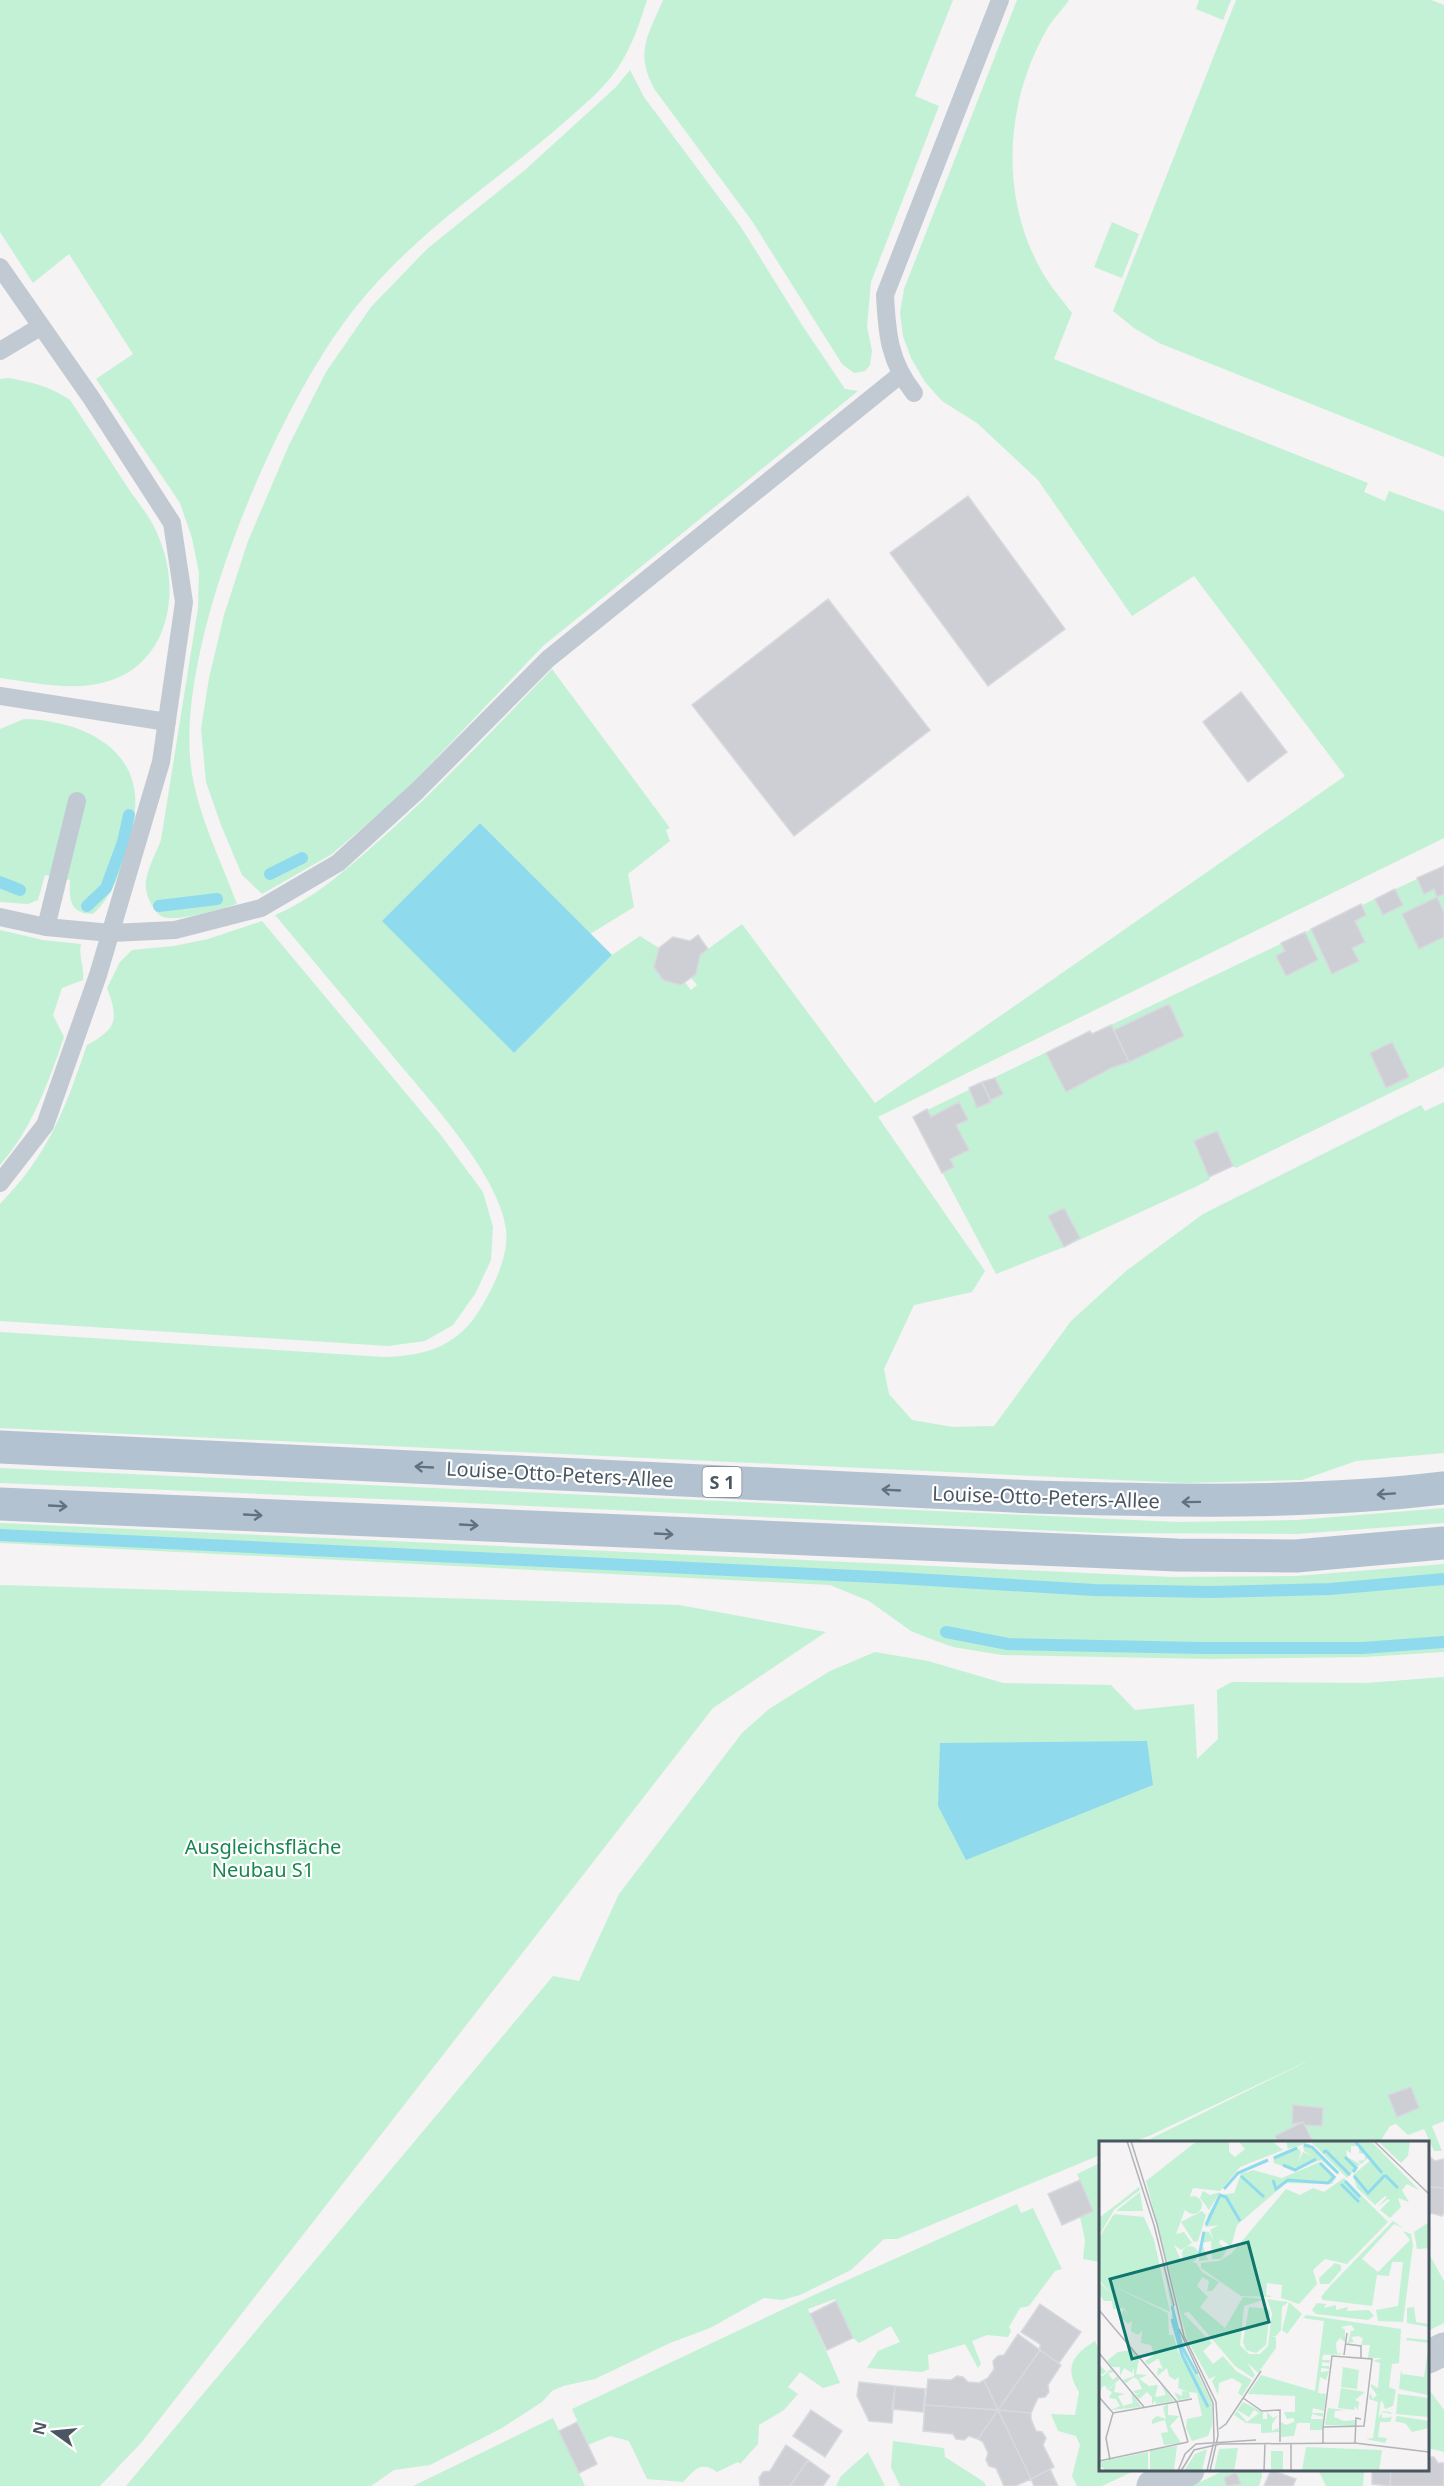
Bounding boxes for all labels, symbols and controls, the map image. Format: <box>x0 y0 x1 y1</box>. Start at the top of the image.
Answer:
street label: Louise-Otto-Peters-Allee <box>446 1455 674 1493</box>
one-way arrow <box>414 1461 434 1472</box>
road number: S 1 <box>702 1467 742 1497</box>
street label: Louise-Otto-Peters-Allee <box>932 1480 1160 1514</box>
one-way arrow <box>882 1485 902 1496</box>
one-way arrow <box>1376 1488 1396 1499</box>
one-way arrow <box>1181 1496 1201 1507</box>
one-way arrow <box>48 1501 68 1512</box>
one-way arrow <box>243 1510 263 1521</box>
one-way arrow <box>459 1519 479 1531</box>
one-way arrow <box>653 1528 673 1539</box>
park label: Ausgleichsfläche Neubau S1 <box>185 1833 341 1883</box>
inset map <box>1099 2141 1429 2471</box>
north arrow <box>24 2402 84 2462</box>
text: N <box>27 2419 52 2437</box>

